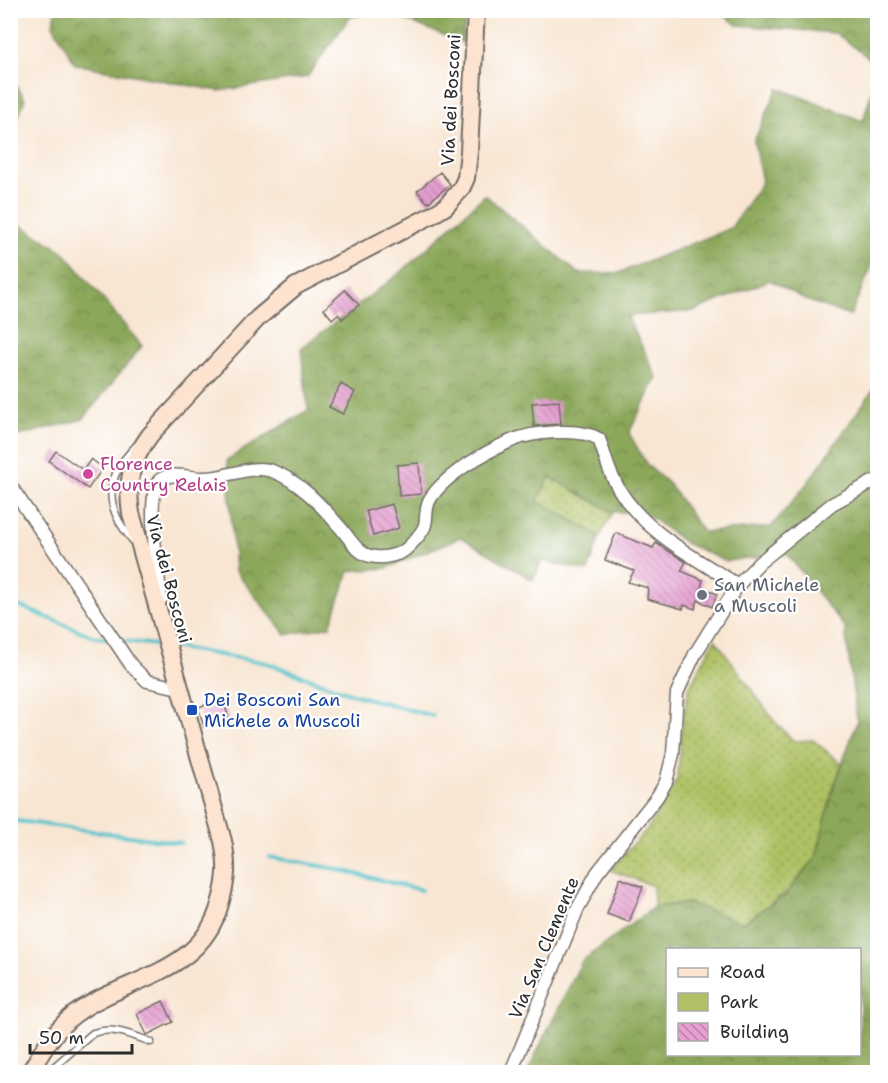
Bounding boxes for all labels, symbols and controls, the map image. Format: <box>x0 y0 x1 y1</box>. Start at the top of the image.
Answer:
street label: Via dei Bosconi <box>436 33 466 167</box>
place label: Florence Country Relais <box>100 452 227 497</box>
marker: Florence Country Relais <box>81 467 95 481</box>
street label: Via dei Bosconi <box>140 512 198 646</box>
place label: San Michele a Muscoli <box>714 573 819 618</box>
marker: San Michele a Muscoli <box>695 588 709 602</box>
place label: Dei Bosconi San Michele a Muscoli <box>204 688 361 733</box>
marker: Dei Bosconi San Michele a Muscoli <box>185 703 199 717</box>
street label: Via San Clemente <box>503 873 585 1023</box>
legend <box>666 948 861 1056</box>
text: Road <box>720 960 765 984</box>
text: Park <box>720 990 759 1014</box>
scale bar <box>30 1017 132 1055</box>
text: Building <box>720 1020 789 1044</box>
text: 50 m <box>39 1026 84 1050</box>

